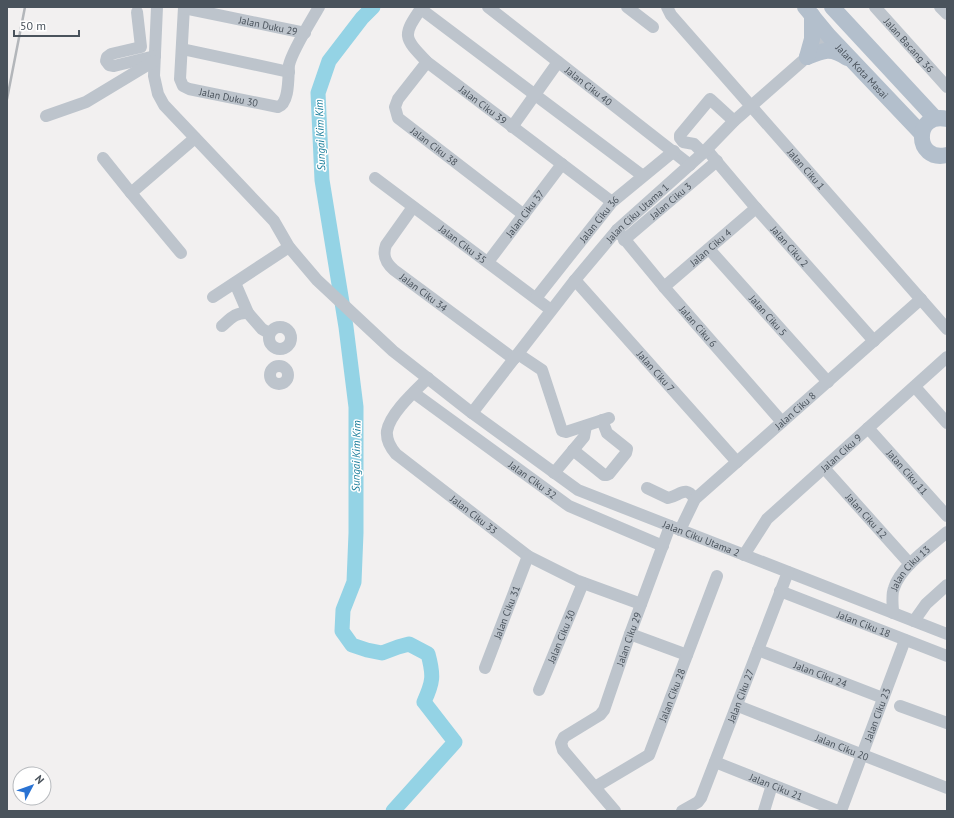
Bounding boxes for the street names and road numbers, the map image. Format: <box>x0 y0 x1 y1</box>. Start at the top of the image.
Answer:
street label: Jalan Duku 29 <box>237 13 299 38</box>
street label: Jalan Bacang 36 <box>881 14 937 75</box>
street label: Jalan Kota Masai <box>833 40 891 101</box>
street label: Jalan Ciku 40 <box>562 63 615 109</box>
street label: Jalan Ciku 39 <box>456 82 510 127</box>
street label: Jalan Duku 30 <box>197 85 260 109</box>
street label: Jalan Ciku 38 <box>407 123 461 168</box>
street label: Jalan Ciku 1 <box>784 145 828 192</box>
street label: Jalan Ciku 3 <box>646 179 694 223</box>
street label: Jalan Ciku Utama 1 <box>602 180 671 246</box>
street label: Jalan Ciku 37 <box>502 187 547 240</box>
street label: Jalan Ciku 36 <box>576 193 621 246</box>
street label: Jalan Ciku 35 <box>436 221 489 266</box>
street label: Jalan Ciku 2 <box>768 222 812 269</box>
street label: Jalan Ciku 4 <box>686 225 734 269</box>
street label: Jalan Ciku 34 <box>397 270 451 314</box>
street label: Jalan Ciku 5 <box>746 291 790 339</box>
street label: Jalan Ciku 6 <box>676 302 720 350</box>
street label: Jalan Ciku 7 <box>634 347 678 394</box>
street label: Jalan Ciku 8 <box>771 389 818 433</box>
street label: Jalan Ciku 9 <box>817 431 864 475</box>
street label: Jalan Ciku 11 <box>883 446 931 497</box>
street label: Jalan Ciku 32 <box>505 457 559 501</box>
street label: Jalan Ciku 12 <box>842 490 890 541</box>
street label: Jalan Ciku 33 <box>447 491 500 537</box>
street label: Jalan Ciku Utama 2 <box>660 517 742 559</box>
street label: Jalan Ciku 13 <box>887 542 933 593</box>
street label: Jalan Ciku 31 <box>490 583 523 641</box>
street label: Jalan Ciku 30 <box>544 607 578 666</box>
street label: Jalan Ciku 18 <box>834 607 892 640</box>
street label: Jalan Ciku 29 <box>613 610 644 668</box>
street label: Jalan Ciku 24 <box>791 658 850 690</box>
street label: Jalan Ciku 28 <box>655 666 688 724</box>
street label: Jalan Ciku 27 <box>724 667 757 725</box>
street label: Jalan Ciku 23 <box>861 686 893 744</box>
street label: Jalan Ciku 20 <box>813 730 871 763</box>
street label: Jalan Ciku 21 <box>747 770 805 803</box>

